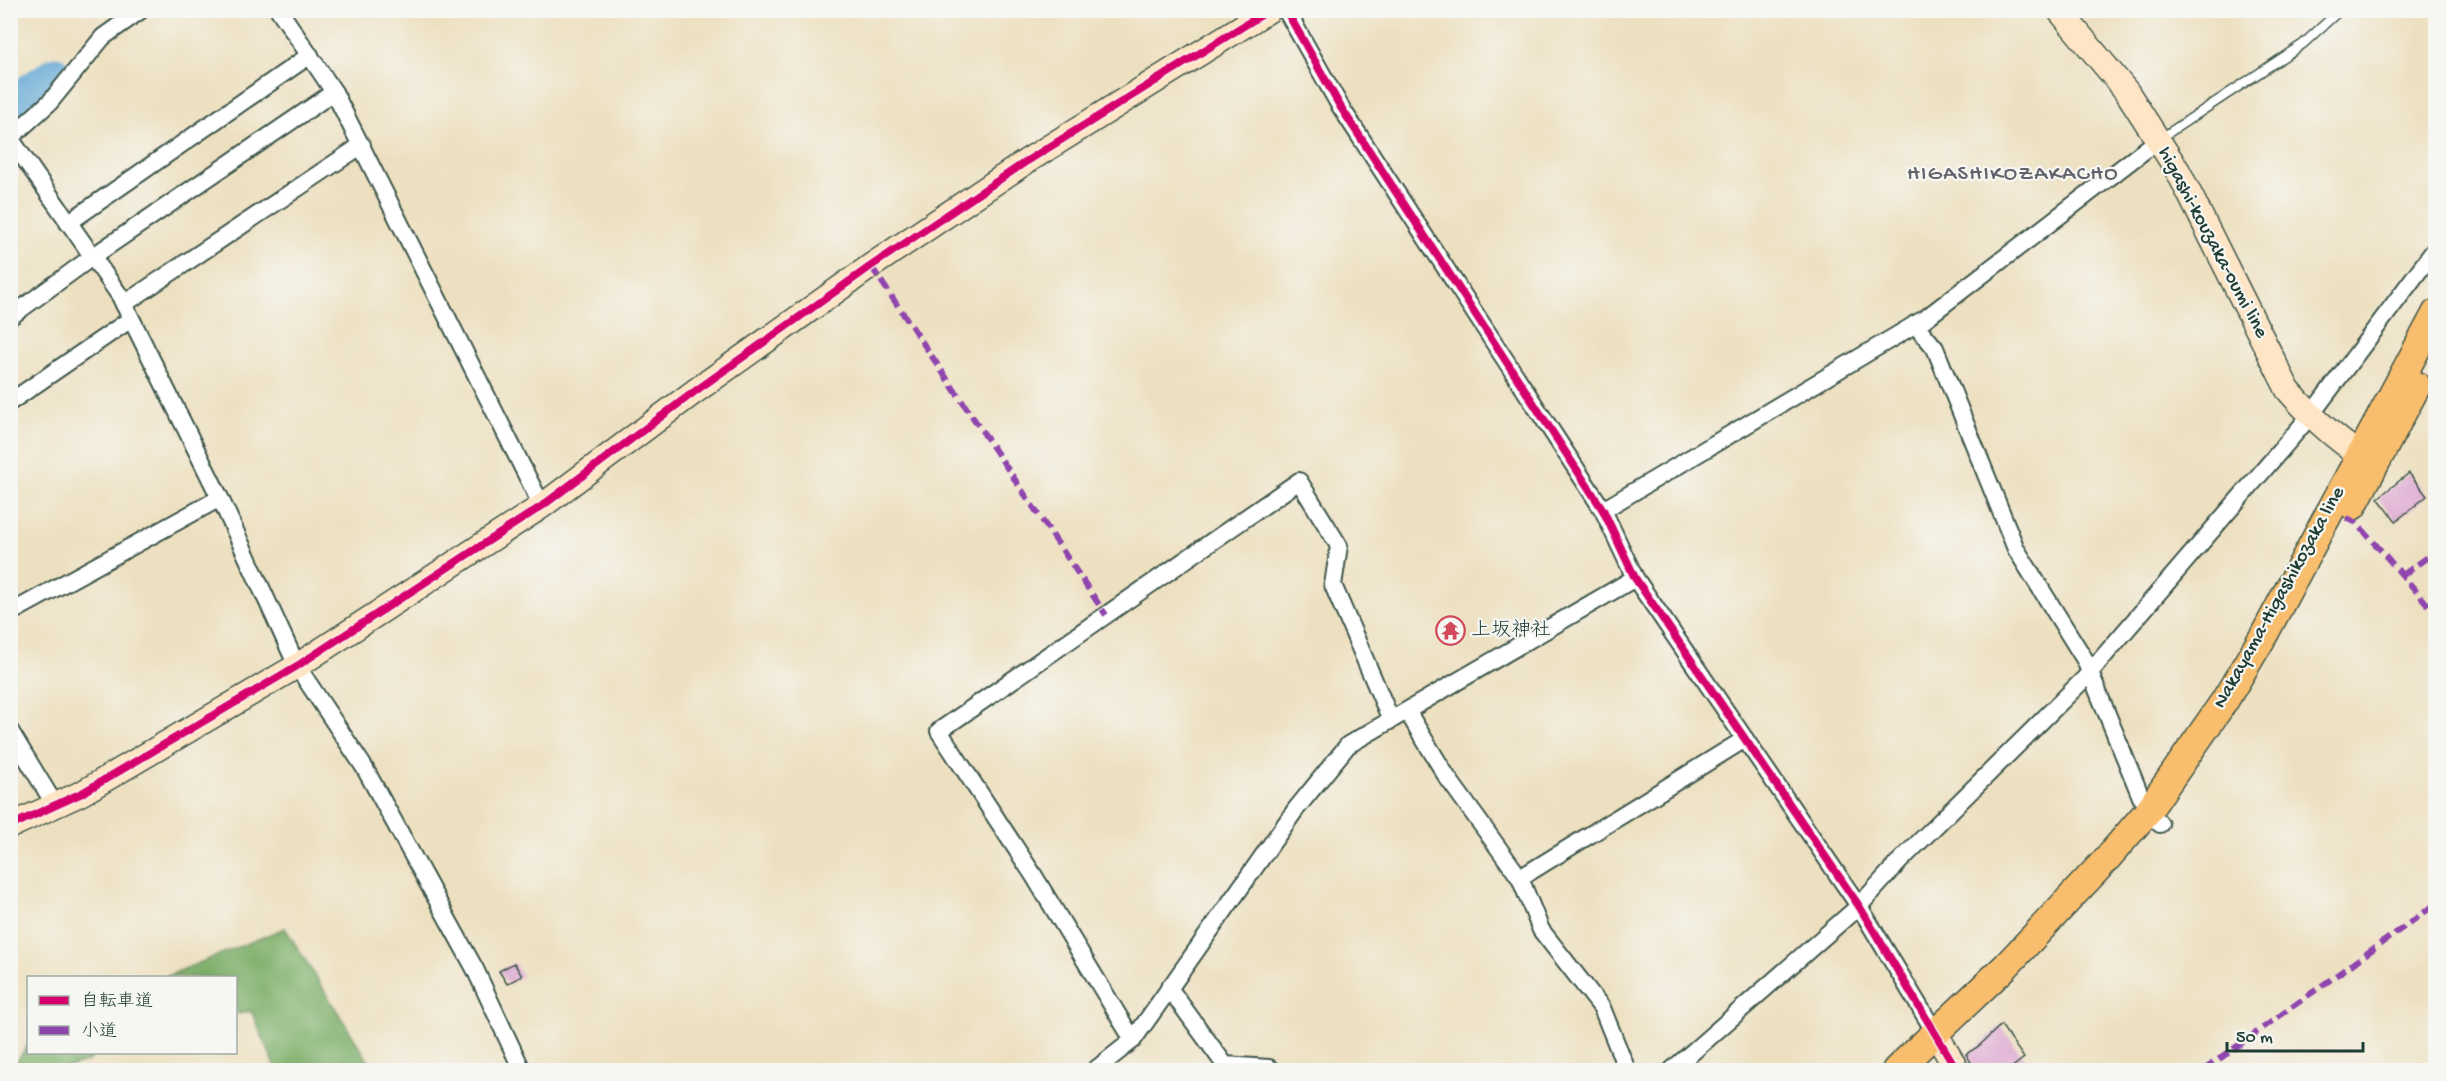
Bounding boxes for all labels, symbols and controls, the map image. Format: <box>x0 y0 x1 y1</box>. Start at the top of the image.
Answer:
street label: higashi-kouzaka-oumi line <box>2152 144 2272 343</box>
district label: HIGASHIKOZAKACHO <box>1907 162 2119 188</box>
street label: Nakayama-Higashikozaka line <box>2209 483 2351 713</box>
temple icon: 上坂神社 <box>1434 615 1466 647</box>
place label: 上坂神社 <box>1471 618 1551 643</box>
legend <box>27 976 237 1054</box>
text: 自転車道 <box>81 991 153 1013</box>
scale bar <box>2227 1015 2364 1053</box>
text: 小道 <box>81 1021 117 1043</box>
text: 50 m <box>2236 1028 2273 1049</box>

